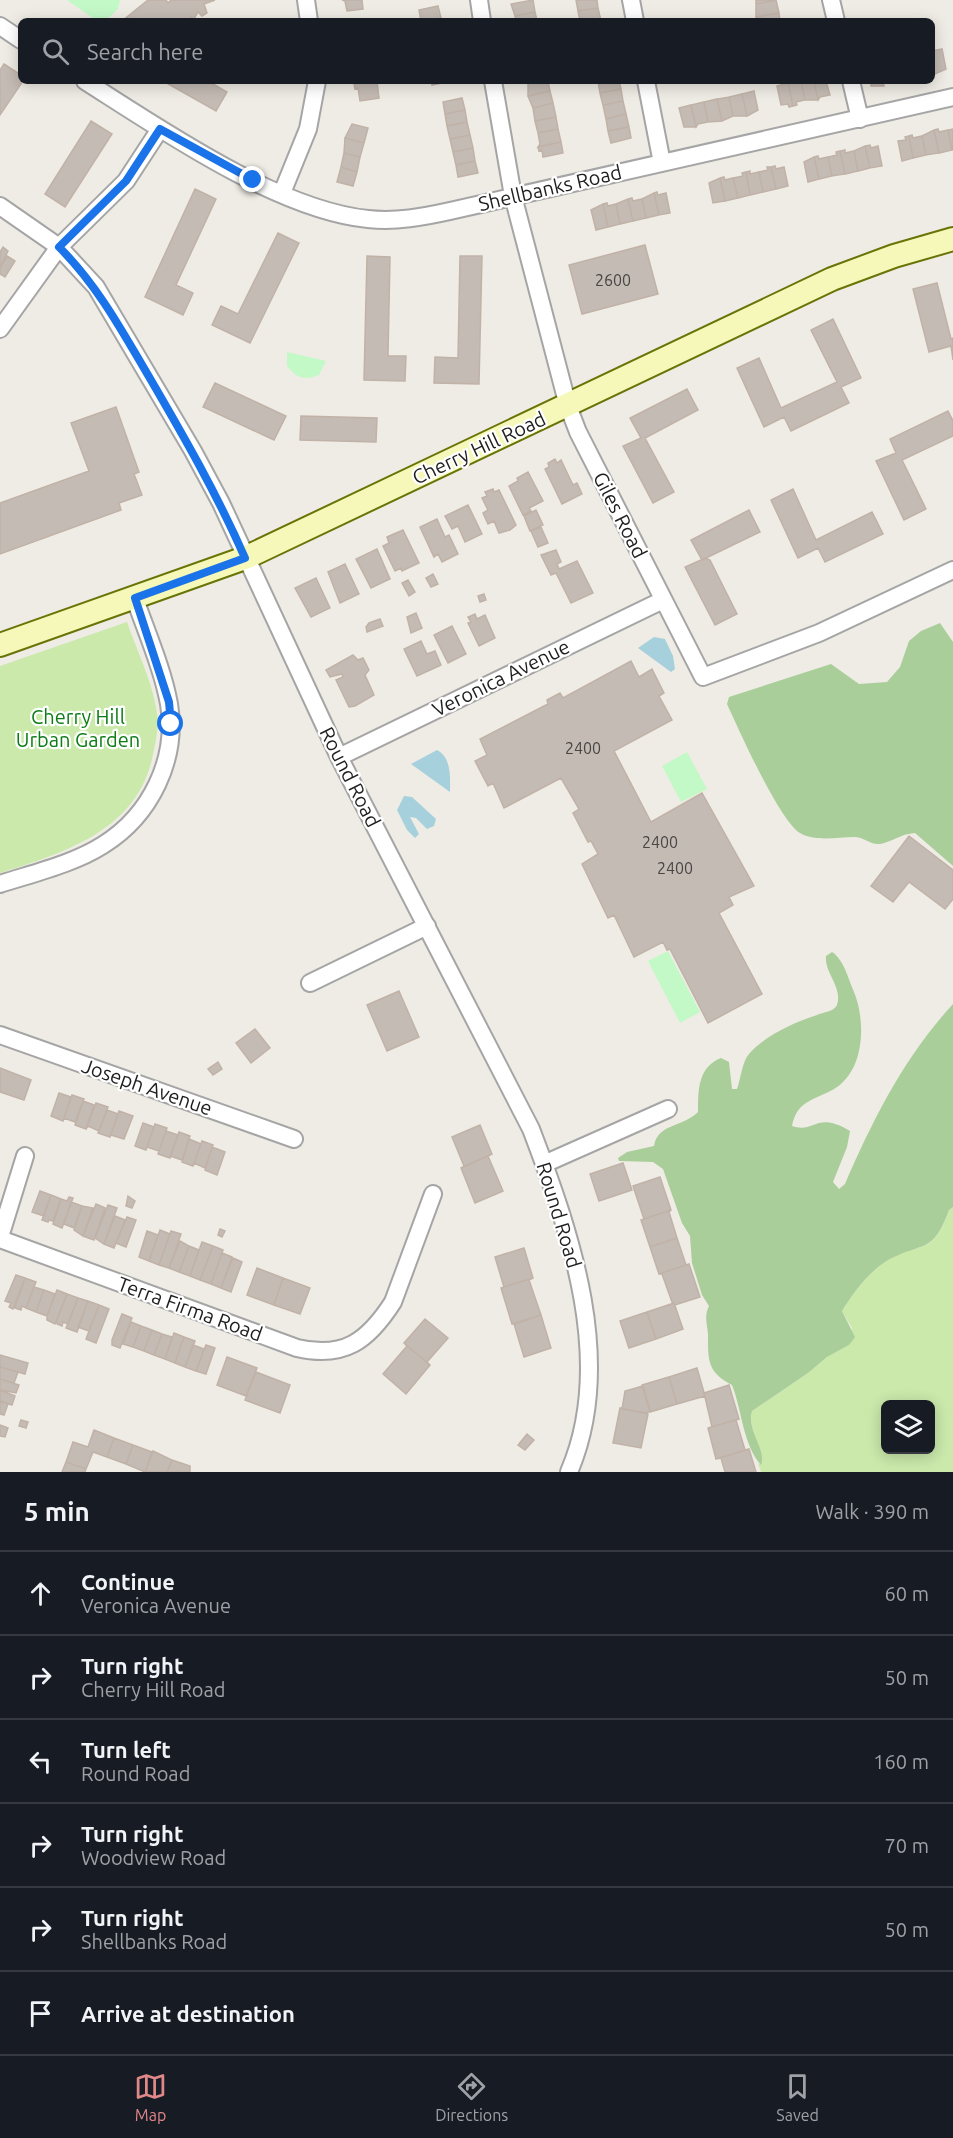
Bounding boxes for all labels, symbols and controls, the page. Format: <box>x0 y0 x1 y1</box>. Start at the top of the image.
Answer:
search box <box>18 18 935 84</box>
icon: search <box>39 35 72 68</box>
text: Search here <box>87 39 203 64</box>
street label: Shellbanks Road <box>476 160 624 215</box>
route end <box>239 166 265 192</box>
house number: 2600 <box>595 271 631 289</box>
street label: Cherry Hill Road <box>408 407 549 489</box>
street label: Giles Road <box>589 468 652 562</box>
street label: Veronica Avenue <box>428 634 573 721</box>
park label: Cherry Hill Urban Garden <box>16 705 140 751</box>
route start <box>157 710 183 736</box>
street label: Round Road <box>315 723 386 831</box>
house number: 2400 <box>565 739 601 757</box>
house number: 2400 <box>642 833 678 851</box>
house number: 2400 <box>657 859 693 877</box>
street label: Joseph Avenue <box>79 1053 215 1120</box>
street label: Round Road <box>532 1159 586 1270</box>
street label: Terra Firma Road <box>115 1272 266 1345</box>
map controls <box>881 1400 935 1454</box>
button: layers <box>881 1400 935 1454</box>
text: 5 min <box>24 1497 90 1526</box>
text: Walk · 390 m <box>816 1500 929 1523</box>
text: Continue <box>81 1569 175 1594</box>
icon: ahead <box>24 1577 57 1610</box>
text: 60 m <box>885 1582 929 1605</box>
text: Veronica Avenue <box>81 1594 231 1617</box>
text: Turn right <box>81 1653 183 1678</box>
icon: right <box>24 1661 57 1694</box>
text: 50 m <box>885 1666 929 1689</box>
text: Cherry Hill Road <box>81 1678 226 1701</box>
text: Turn left <box>81 1737 171 1762</box>
icon: left <box>24 1745 57 1778</box>
text: 160 m <box>873 1750 929 1773</box>
text: Round Road <box>81 1762 190 1785</box>
text: Turn right <box>81 1821 183 1846</box>
icon: right <box>24 1829 57 1862</box>
text: 70 m <box>885 1834 929 1857</box>
text: Woodview Road <box>81 1846 226 1869</box>
text: Turn right <box>81 1905 183 1930</box>
icon: right <box>24 1913 57 1946</box>
text: 50 m <box>885 1918 929 1941</box>
text: Shellbanks Road <box>81 1930 227 1953</box>
icon: arrive <box>24 1997 57 2030</box>
text: Arrive at destination <box>81 2001 295 2026</box>
tab: Map <box>134 2070 167 2124</box>
tab: Directions <box>435 2070 508 2124</box>
tab: Saved <box>776 2070 819 2124</box>

